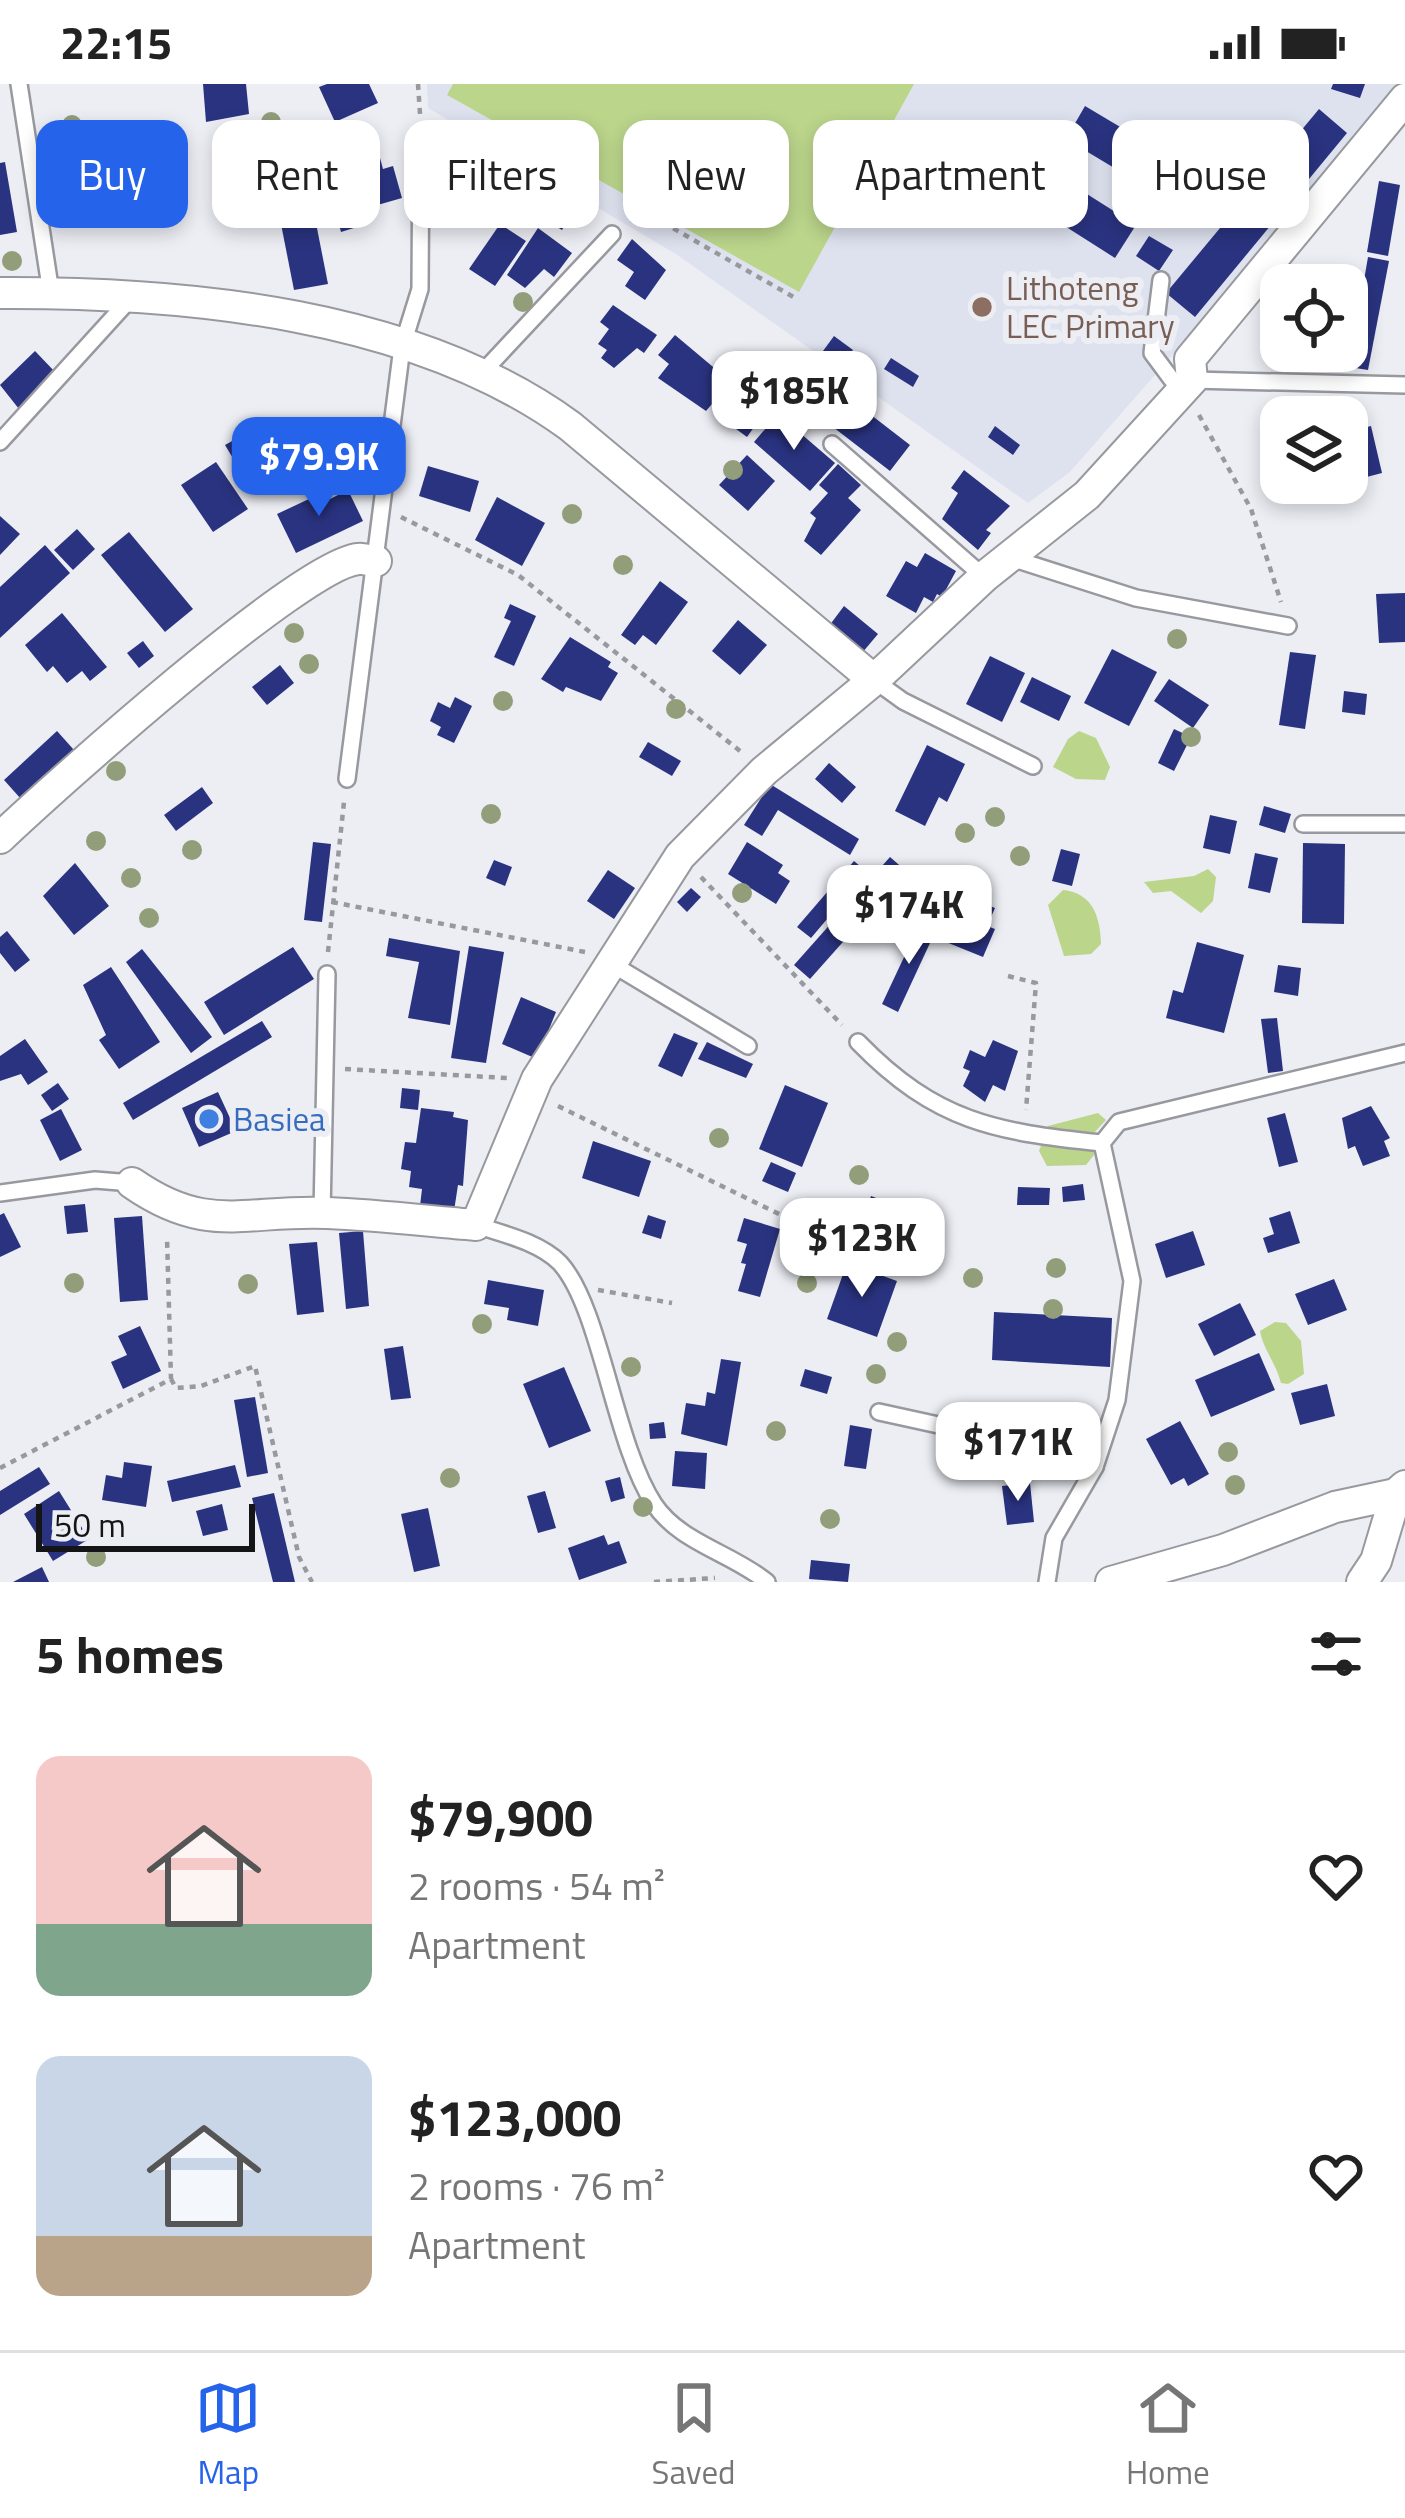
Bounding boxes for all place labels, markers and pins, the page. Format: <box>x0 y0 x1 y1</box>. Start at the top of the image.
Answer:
place label: Lithoteng LEC Primary <box>1006 263 1175 351</box>
marker: Lithoteng LEC Primary <box>969 294 995 320</box>
pin: $185K <box>710 351 878 453</box>
pin: $79.9K <box>221 417 417 519</box>
pin: $174K <box>825 865 993 967</box>
place label: Basiea <box>233 1094 326 1144</box>
marker: Basiea <box>196 1106 222 1132</box>
pin: $123K <box>778 1198 946 1300</box>
pin: $171K <box>934 1402 1102 1504</box>

